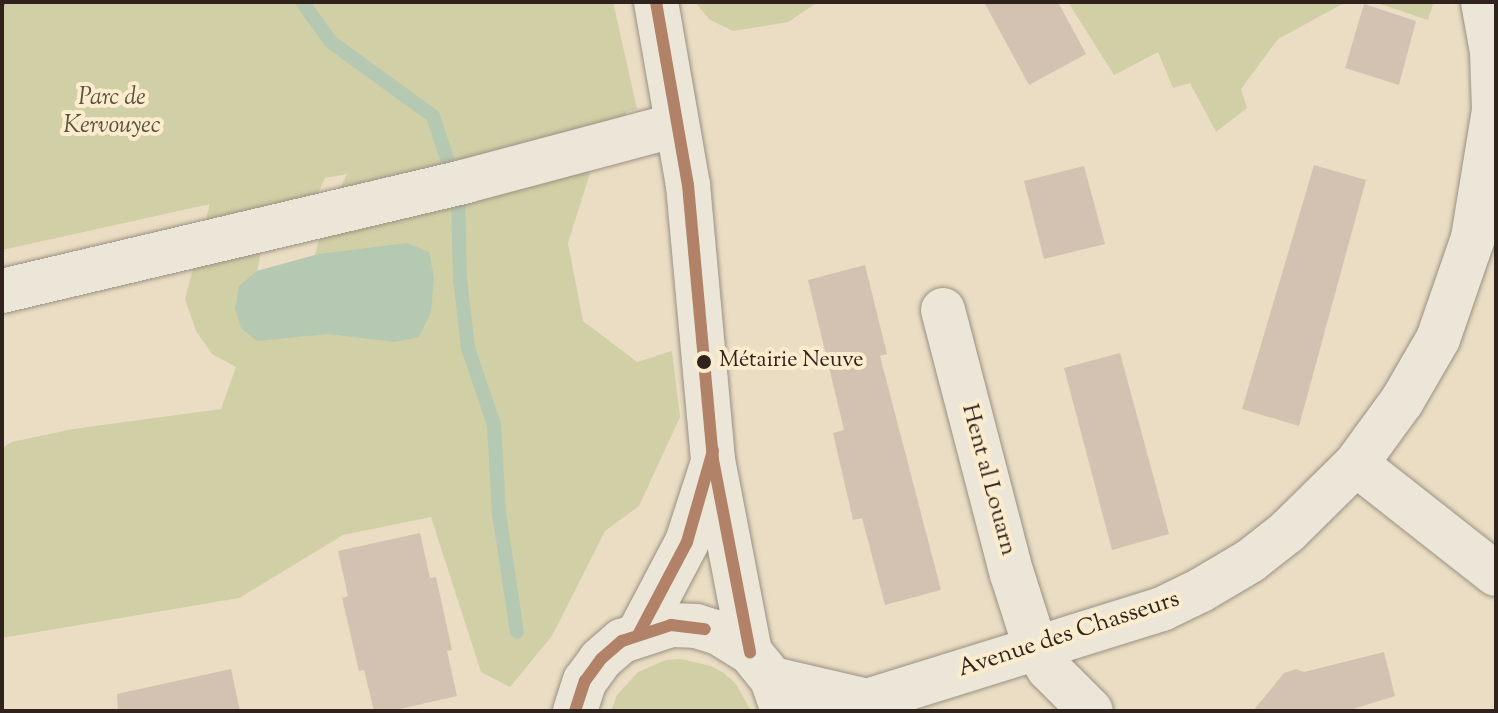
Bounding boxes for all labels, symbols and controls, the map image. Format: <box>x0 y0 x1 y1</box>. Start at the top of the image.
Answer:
park label: Parc de Kervouyec <box>63 85 161 141</box>
place label: Métairie Neuve <box>719 349 863 375</box>
marker: Métairie Neuve <box>696 354 712 370</box>
street label: Hent al Louarn <box>954 401 1022 559</box>
street label: Avenue des Chasseurs <box>955 586 1183 684</box>

